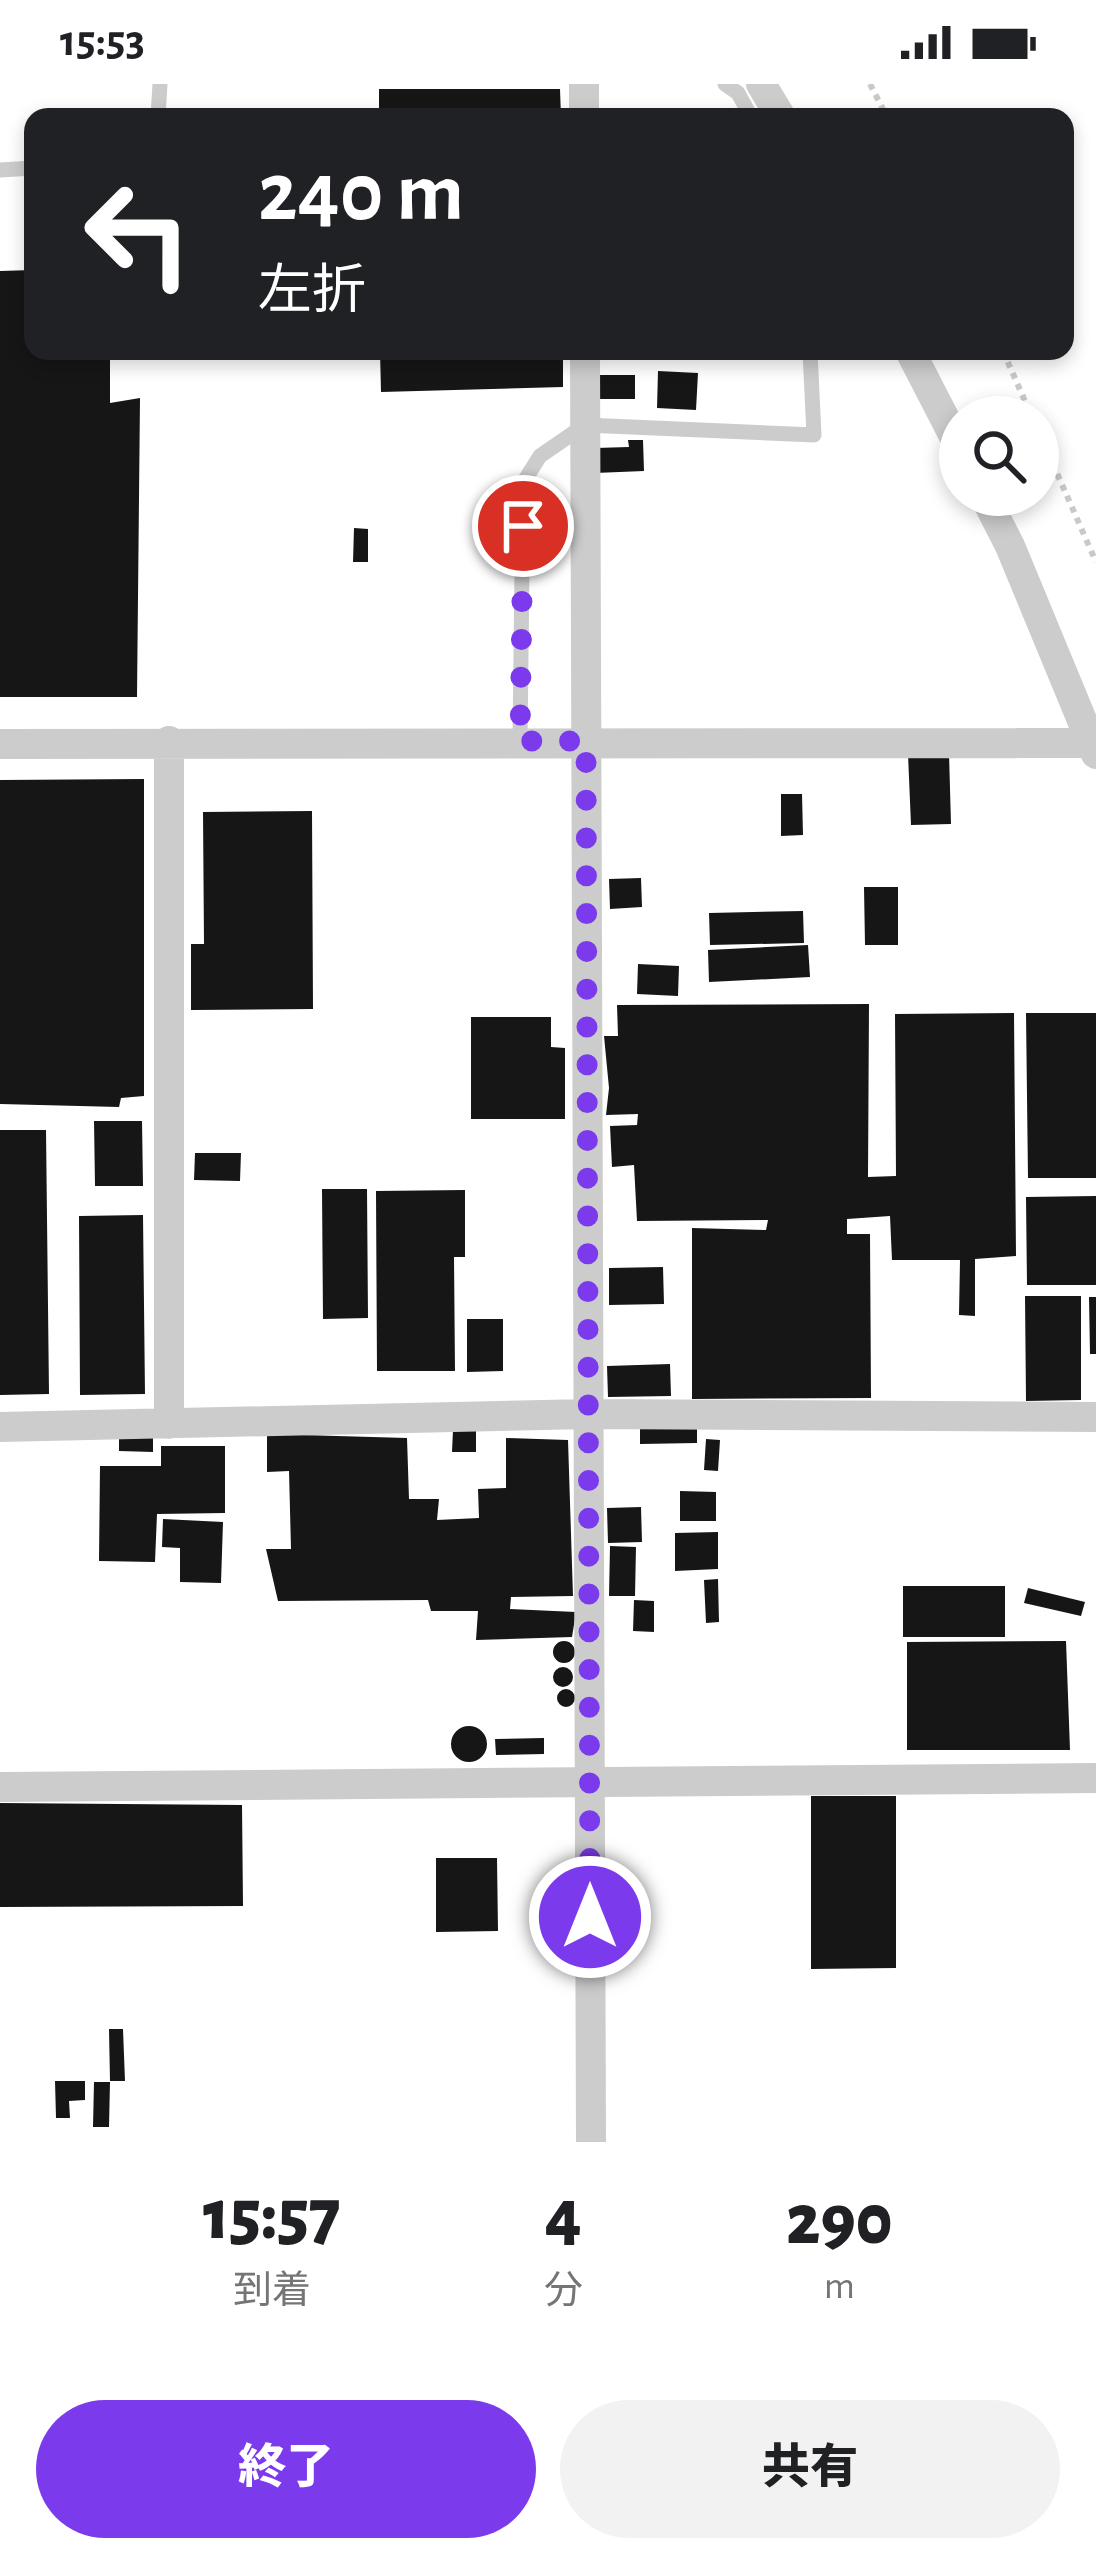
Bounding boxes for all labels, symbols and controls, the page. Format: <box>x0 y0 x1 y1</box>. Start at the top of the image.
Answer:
text: 15:53 <box>60 19 145 64</box>
text: 240 m <box>258 152 464 236</box>
icon: left <box>60 156 216 312</box>
text: 左折 <box>258 265 366 319</box>
map controls <box>939 396 1059 516</box>
button: search <box>939 396 1059 516</box>
pin <box>472 475 574 577</box>
icon: arrive <box>490 493 556 559</box>
position arrow <box>527 1854 653 1980</box>
text: 15:57 <box>203 2180 341 2252</box>
text: 4 <box>545 2180 582 2252</box>
text: 290 <box>786 2185 893 2257</box>
text: m <box>824 2267 855 2306</box>
text: 到着 <box>233 2272 311 2311</box>
text: 分 <box>544 2272 583 2311</box>
button: 終了 <box>36 2400 536 2538</box>
button: 共有 <box>560 2400 1060 2538</box>

